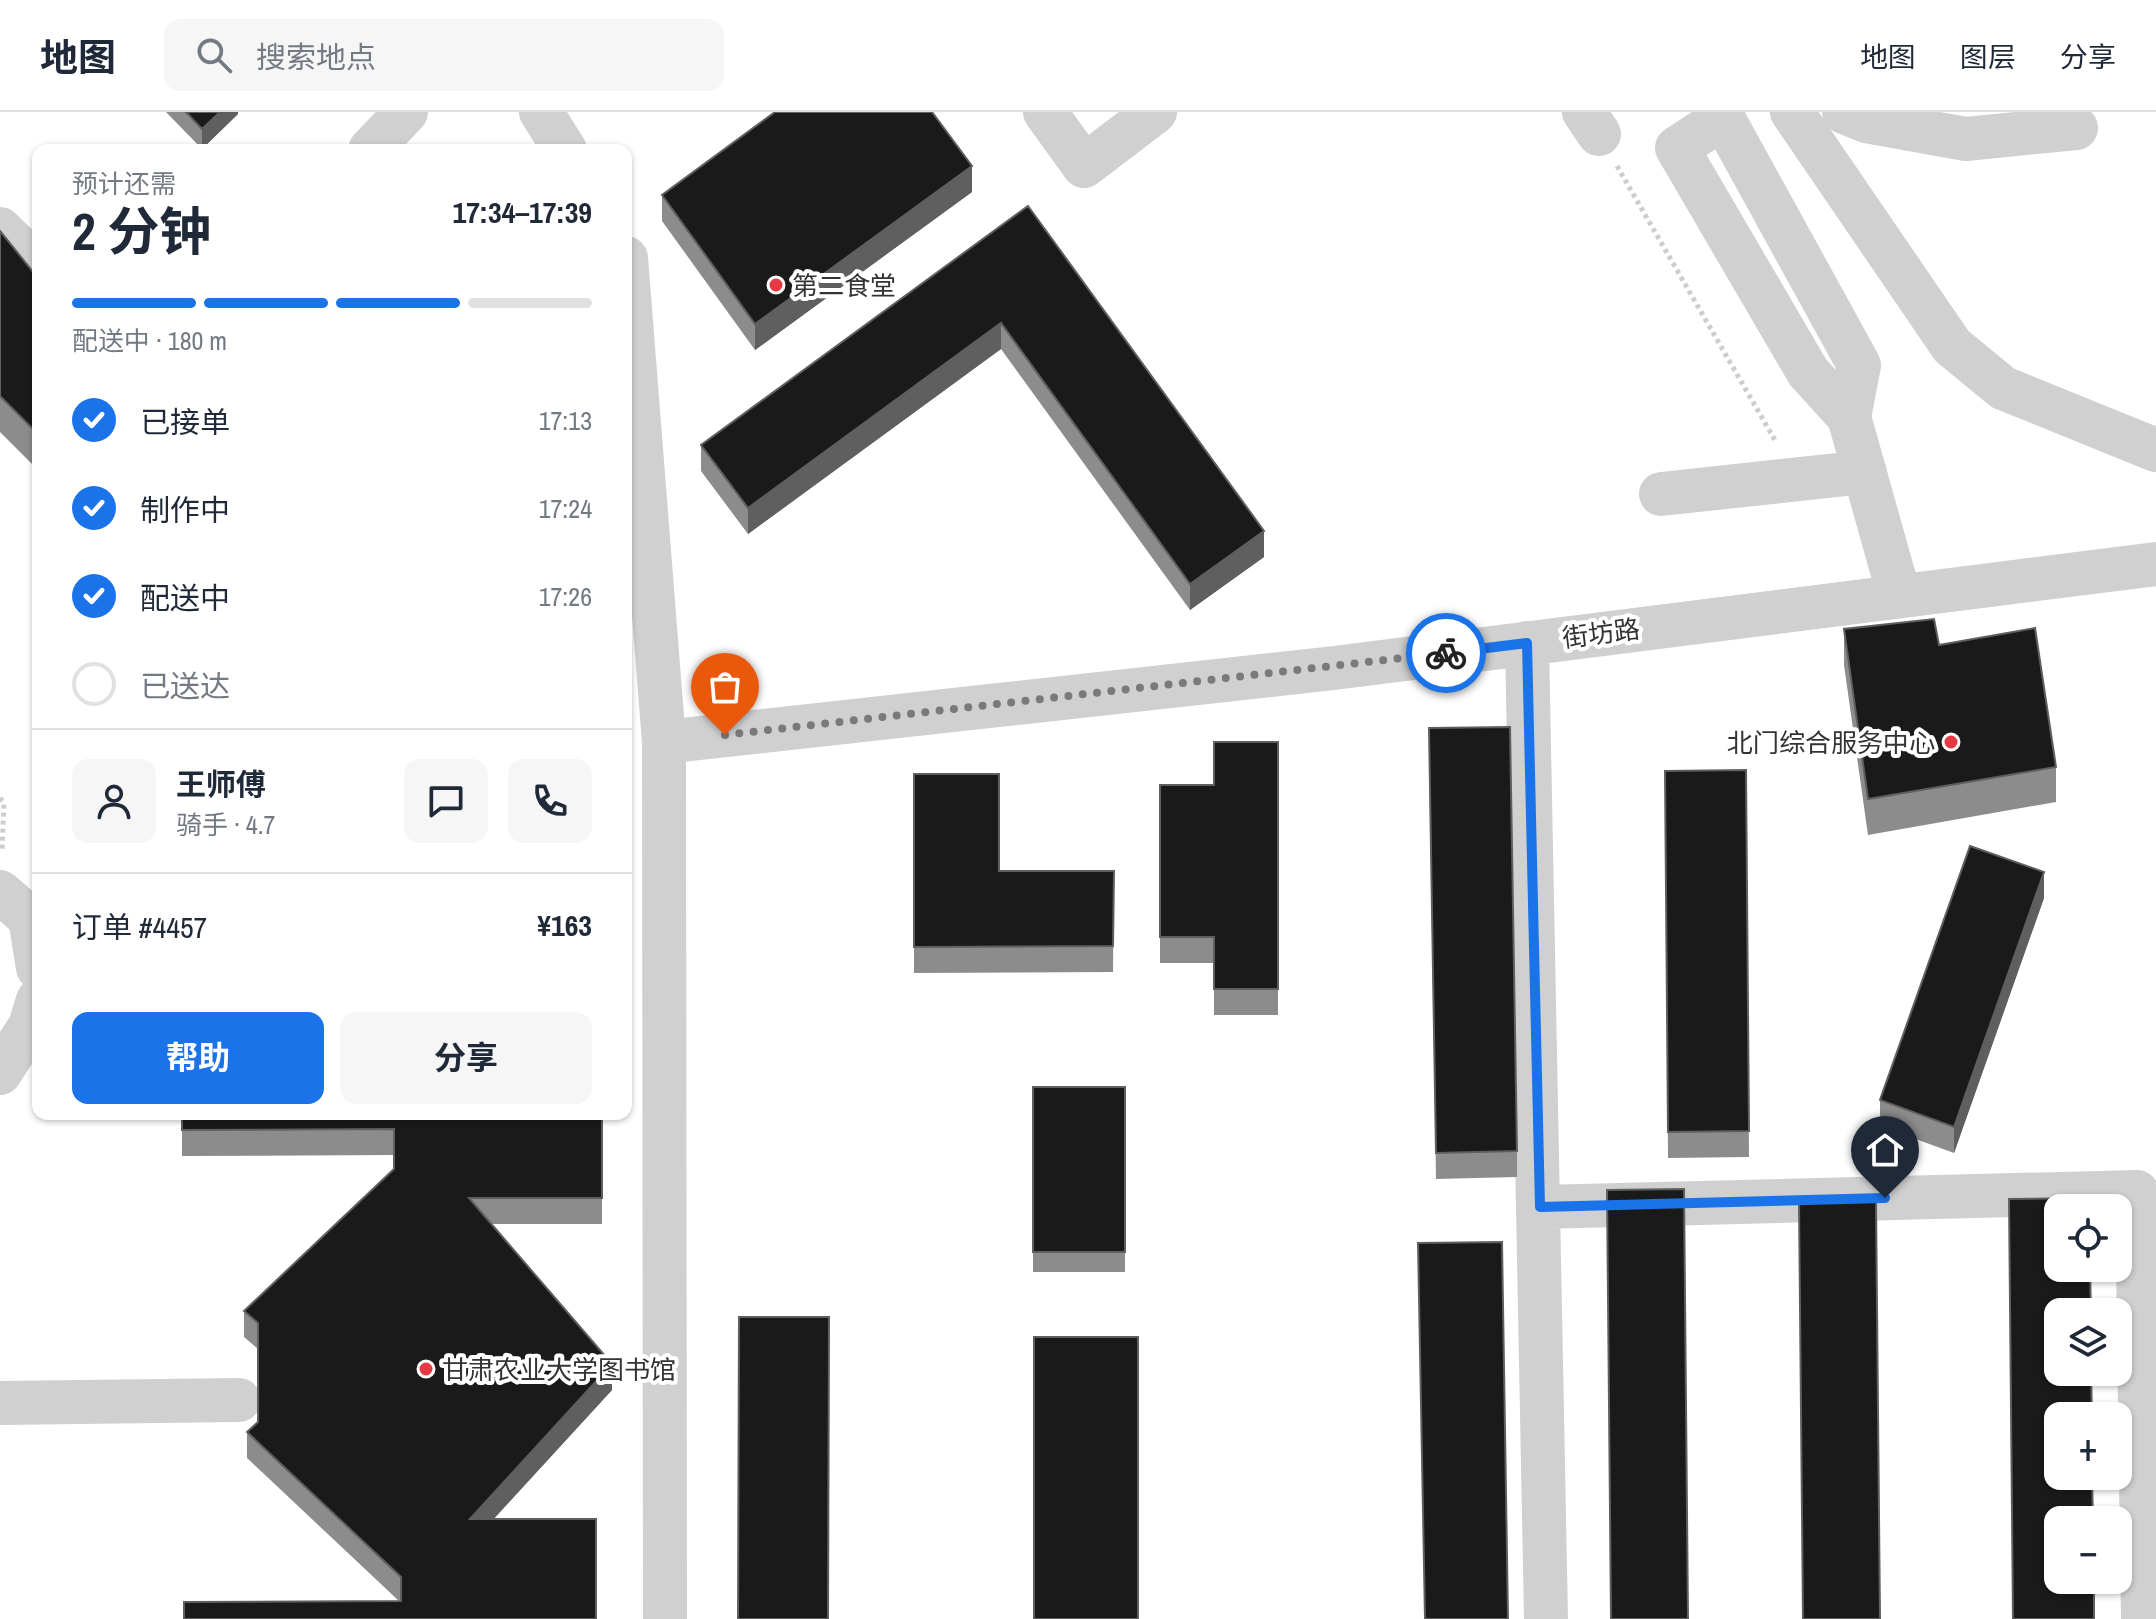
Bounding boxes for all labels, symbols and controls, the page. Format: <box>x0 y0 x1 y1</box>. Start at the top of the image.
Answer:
search box <box>164 19 724 91</box>
text: 地图 <box>40 32 116 83</box>
icon: search <box>192 33 236 77</box>
text: 搜索地点 <box>256 37 376 77</box>
text: 地图 <box>1860 38 1916 76</box>
text: 图层 <box>1960 38 2016 76</box>
text: 分享 <box>2060 38 2116 76</box>
text: 预计还需 <box>72 166 176 201</box>
text: 17:34–17:39 <box>453 192 592 232</box>
text: 2 分钟 <box>72 196 212 266</box>
place label: 第二食堂 <box>792 268 896 303</box>
marker: 第二食堂 <box>767 276 785 294</box>
text: 配送中 · 180 m <box>72 323 227 358</box>
icon: check <box>72 398 116 442</box>
text: 已接单 <box>140 402 230 442</box>
text: 17:13 <box>539 403 592 438</box>
icon: check <box>72 486 116 530</box>
text: 制作中 <box>140 490 230 530</box>
text: 17:24 <box>539 491 592 526</box>
icon: check <box>72 574 116 618</box>
text: 配送中 <box>140 578 230 618</box>
text: 17:26 <box>539 579 592 614</box>
street label: 街坊路 <box>1560 611 1642 655</box>
courier <box>1406 613 1486 693</box>
icon: bike <box>1424 631 1468 675</box>
pin <box>691 653 759 735</box>
icon: bag <box>703 665 747 709</box>
text: 已送达 <box>140 666 230 706</box>
place label: 北门综合服务中心 <box>1727 725 1935 760</box>
marker: 北门综合服务中心 <box>1942 733 1960 751</box>
button: person <box>72 759 156 843</box>
button: chat <box>404 759 488 843</box>
button: phone <box>508 759 592 843</box>
text: 王师傅 <box>176 764 266 804</box>
text: 骑手 · 4.7 <box>176 807 275 842</box>
text: ¥163 <box>537 905 592 945</box>
text: 订单 #4457 <box>72 907 207 947</box>
button: 帮助 <box>72 1012 324 1104</box>
button: 分享 <box>340 1012 592 1104</box>
pin <box>1851 1116 1919 1198</box>
icon: home <box>1863 1128 1907 1172</box>
map controls <box>2044 1194 2132 1594</box>
button: locate <box>2044 1194 2132 1282</box>
button: layers <box>2044 1298 2132 1386</box>
place label: 甘肃农业大学图书馆 <box>442 1352 676 1387</box>
marker: 甘肃农业大学图书馆 <box>417 1360 435 1378</box>
button: + <box>2044 1402 2132 1490</box>
button: − <box>2044 1506 2132 1594</box>

